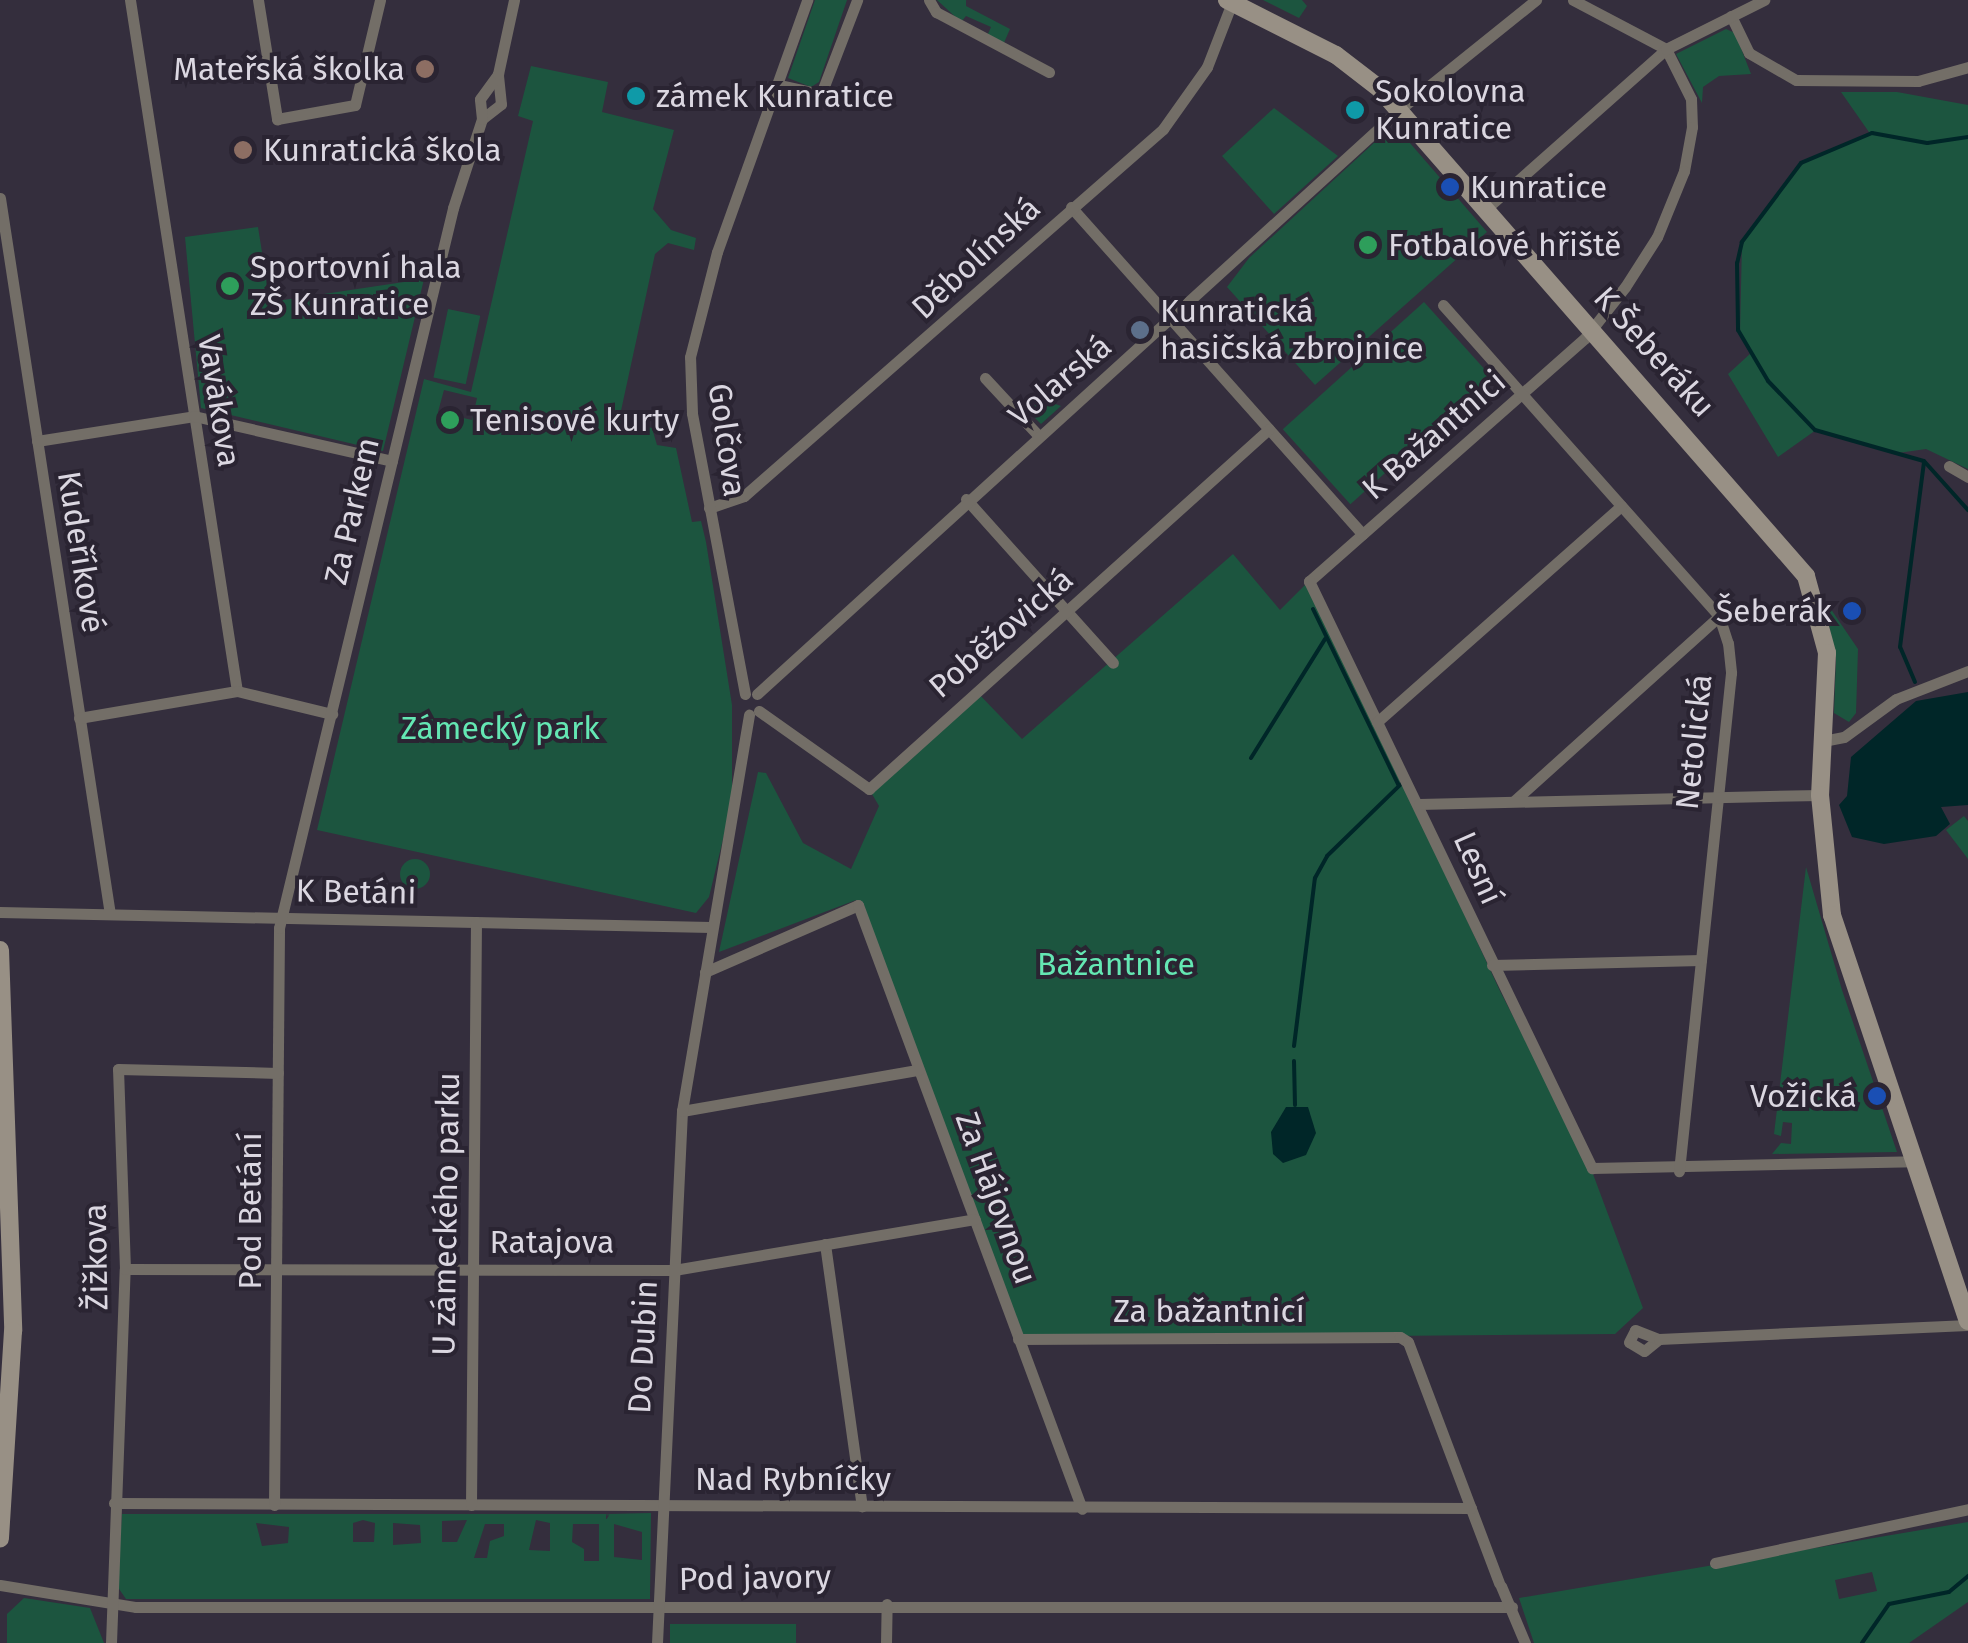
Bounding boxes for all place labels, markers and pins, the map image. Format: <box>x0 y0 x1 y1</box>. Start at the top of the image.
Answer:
place label: Mateřská školka <box>173 50 405 88</box>
marker: Mateřská školka <box>414 58 436 80</box>
place label: Sokolovna Kunratice <box>1375 73 1526 148</box>
place label: zámek Kunratice <box>656 77 894 115</box>
marker: zámek Kunratice <box>625 85 647 107</box>
marker: Sokolovna Kunratice <box>1344 99 1366 121</box>
place label: Kunratická škola <box>263 131 502 169</box>
marker: Kunratická škola <box>232 139 254 161</box>
place label: Kunratice <box>1470 168 1607 206</box>
marker: Kunratice <box>1439 176 1461 198</box>
place label: Fotbalové hřiště <box>1388 226 1622 264</box>
marker: Fotbalové hřiště <box>1357 234 1379 256</box>
place label: Sportovní hala ZŠ Kunratice <box>250 249 462 324</box>
marker: Sportovní hala ZŠ Kunratice <box>219 275 241 297</box>
place label: Kunratická hasičská zbrojnice <box>1160 293 1424 368</box>
marker: Kunratická hasičská zbrojnice <box>1129 319 1151 341</box>
place label: Tenisové kurty <box>470 401 679 439</box>
marker: Tenisové kurty <box>439 409 461 431</box>
place label: Šeberák <box>1716 592 1832 630</box>
marker: Šeberák <box>1841 600 1863 622</box>
place label: Vožická <box>1750 1077 1857 1115</box>
marker: Vožická <box>1866 1085 1888 1107</box>

